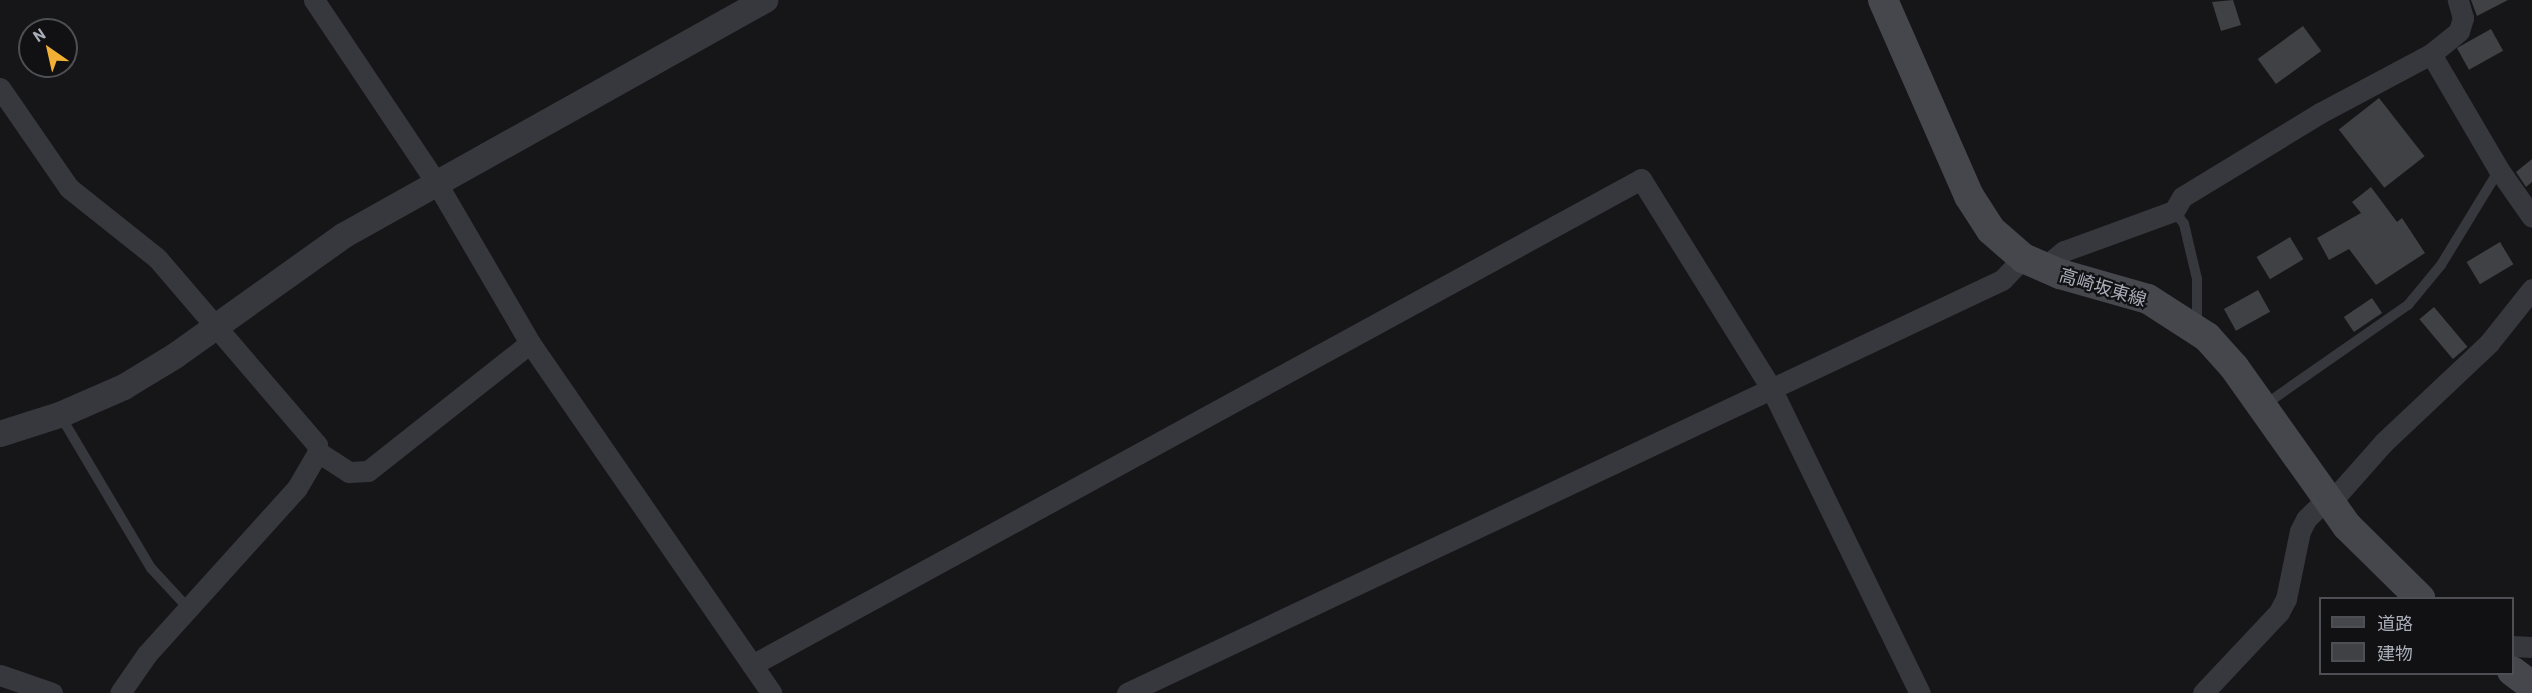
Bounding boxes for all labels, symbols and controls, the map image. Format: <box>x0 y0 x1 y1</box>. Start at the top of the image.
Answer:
north arrow <box>18 18 78 78</box>
text: N <box>29 23 48 45</box>
street label: 高崎坂東線 <box>2057 264 2149 310</box>
legend <box>2319 597 2514 675</box>
text: 道路 <box>2377 612 2413 634</box>
text: 建物 <box>2377 642 2413 664</box>

